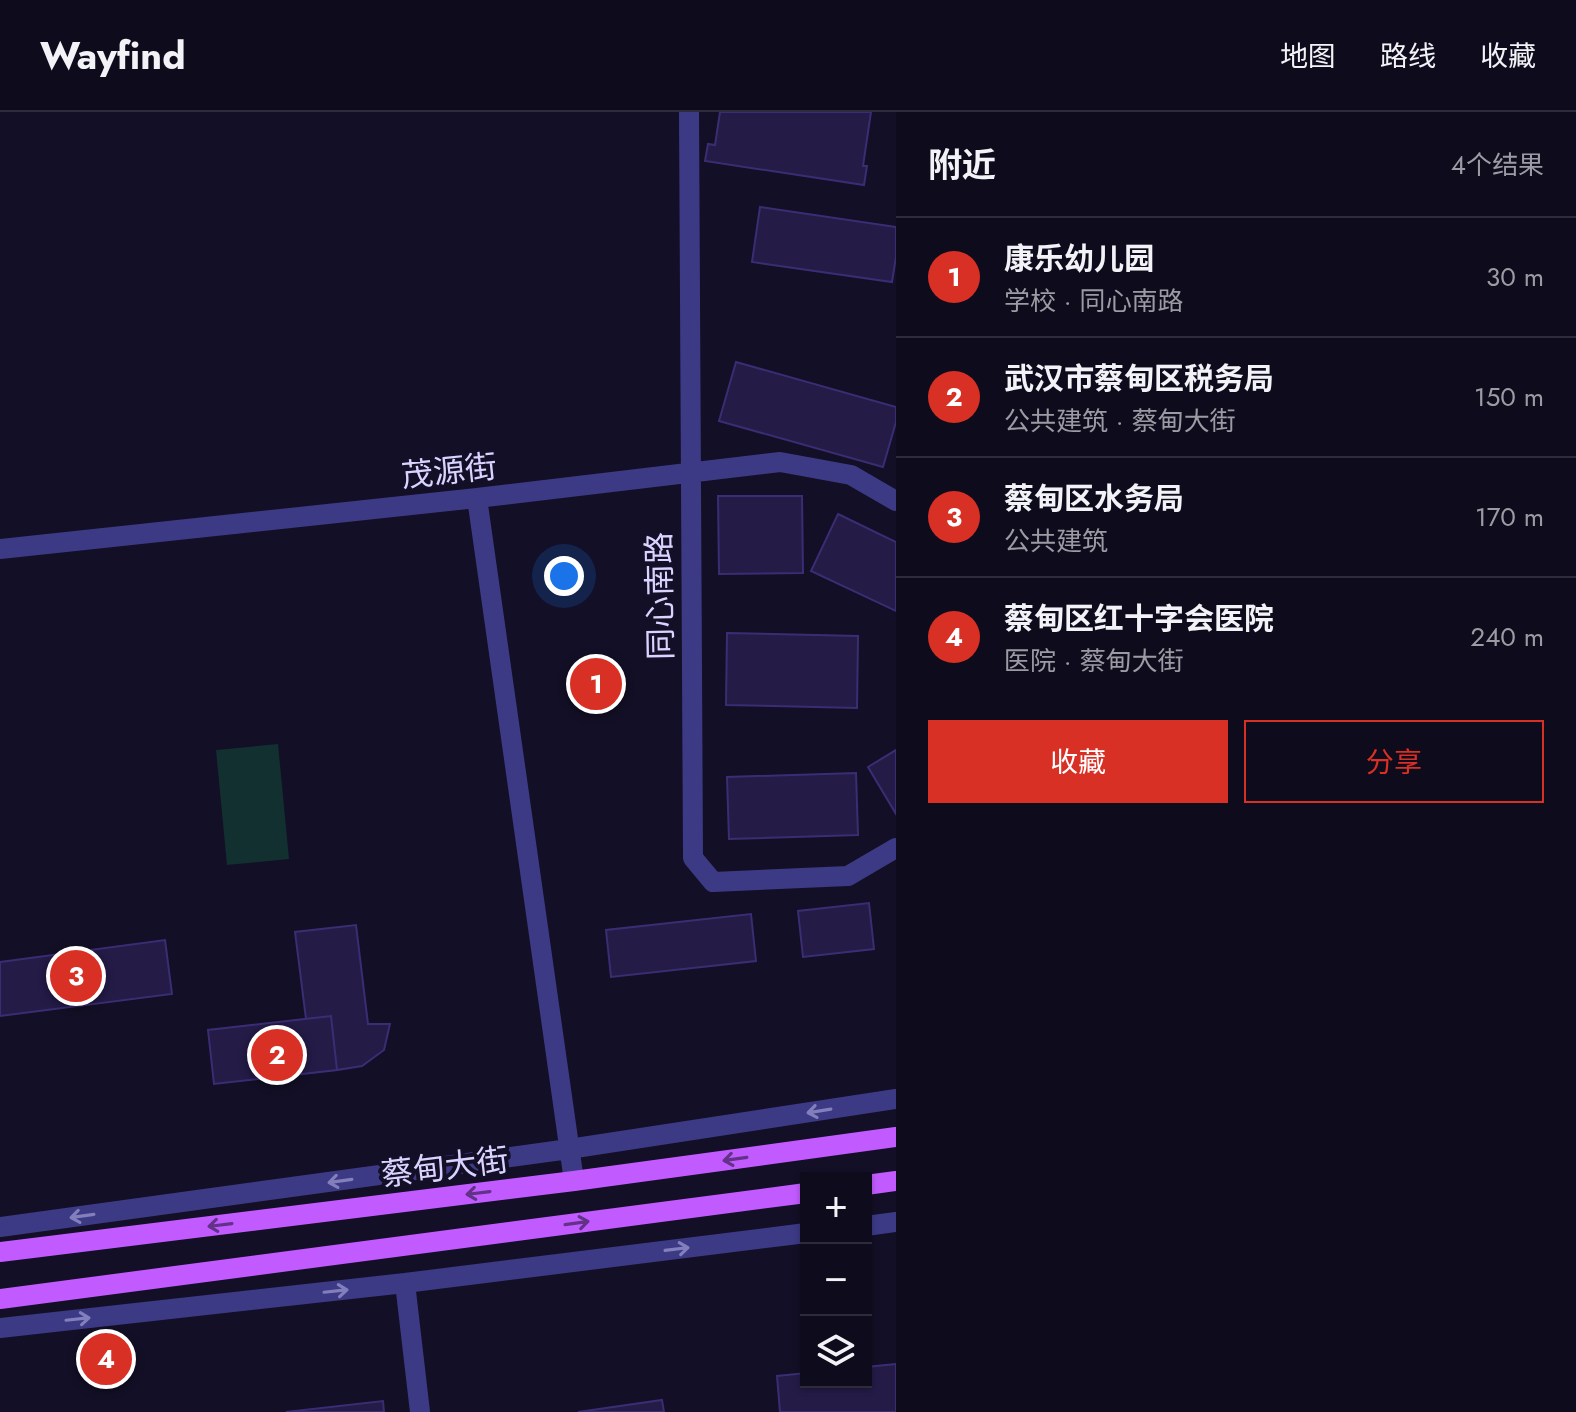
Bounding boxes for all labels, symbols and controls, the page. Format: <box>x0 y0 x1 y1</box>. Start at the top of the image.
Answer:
text: Wayfind <box>40 28 186 83</box>
text: 地图 <box>1280 36 1336 77</box>
text: 路线 <box>1380 36 1436 77</box>
text: 收藏 <box>1480 36 1536 77</box>
text: 附近 <box>928 141 996 190</box>
text: 4个结果 <box>1451 146 1544 184</box>
text: 康乐幼儿园 <box>1004 237 1154 280</box>
text: 1 <box>947 258 961 296</box>
text: 30 m <box>1486 258 1544 296</box>
text: 学校 · 同心南路 <box>1004 282 1183 320</box>
text: 武汉市蔡甸区税务局 <box>1004 357 1274 400</box>
text: 2 <box>945 378 963 416</box>
text: 150 m <box>1474 378 1544 416</box>
text: 公共建筑 · 蔡甸大街 <box>1004 402 1235 440</box>
street label: 茂源街 <box>399 443 499 499</box>
text: 蔡甸区水务局 <box>1004 477 1184 520</box>
text: 3 <box>946 498 962 536</box>
text: 170 m <box>1475 498 1544 536</box>
text: 公共建筑 <box>1004 522 1108 560</box>
street label: 同心南路 <box>636 532 684 660</box>
your location <box>544 556 584 596</box>
text: 蔡甸区红十字会医院 <box>1004 597 1274 640</box>
text: 4 <box>945 618 963 656</box>
text: 240 m <box>1470 618 1544 656</box>
text: 医院 · 蔡甸大街 <box>1004 642 1183 680</box>
pin: 1 <box>570 654 622 714</box>
button: 收藏 <box>928 720 1228 803</box>
button: 分享 <box>1244 720 1544 803</box>
pin: 3 <box>50 946 102 1006</box>
pin: 2 <box>251 1025 303 1085</box>
one-way arrow <box>807 1104 832 1119</box>
street label: 蔡甸大街 <box>379 1136 511 1198</box>
one-way arrow <box>723 1152 749 1167</box>
map controls <box>800 1172 872 1388</box>
button: + <box>800 1172 872 1244</box>
one-way arrow <box>328 1174 353 1189</box>
one-way arrow <box>465 1185 492 1200</box>
one-way arrow <box>70 1209 95 1224</box>
one-way arrow <box>563 1216 590 1231</box>
one-way arrow <box>207 1217 234 1232</box>
one-way arrow <box>664 1242 690 1257</box>
button: − <box>800 1244 872 1316</box>
one-way arrow <box>322 1283 349 1298</box>
one-way arrow <box>64 1312 90 1327</box>
button: layers <box>800 1316 872 1388</box>
pin: 4 <box>80 1329 132 1389</box>

